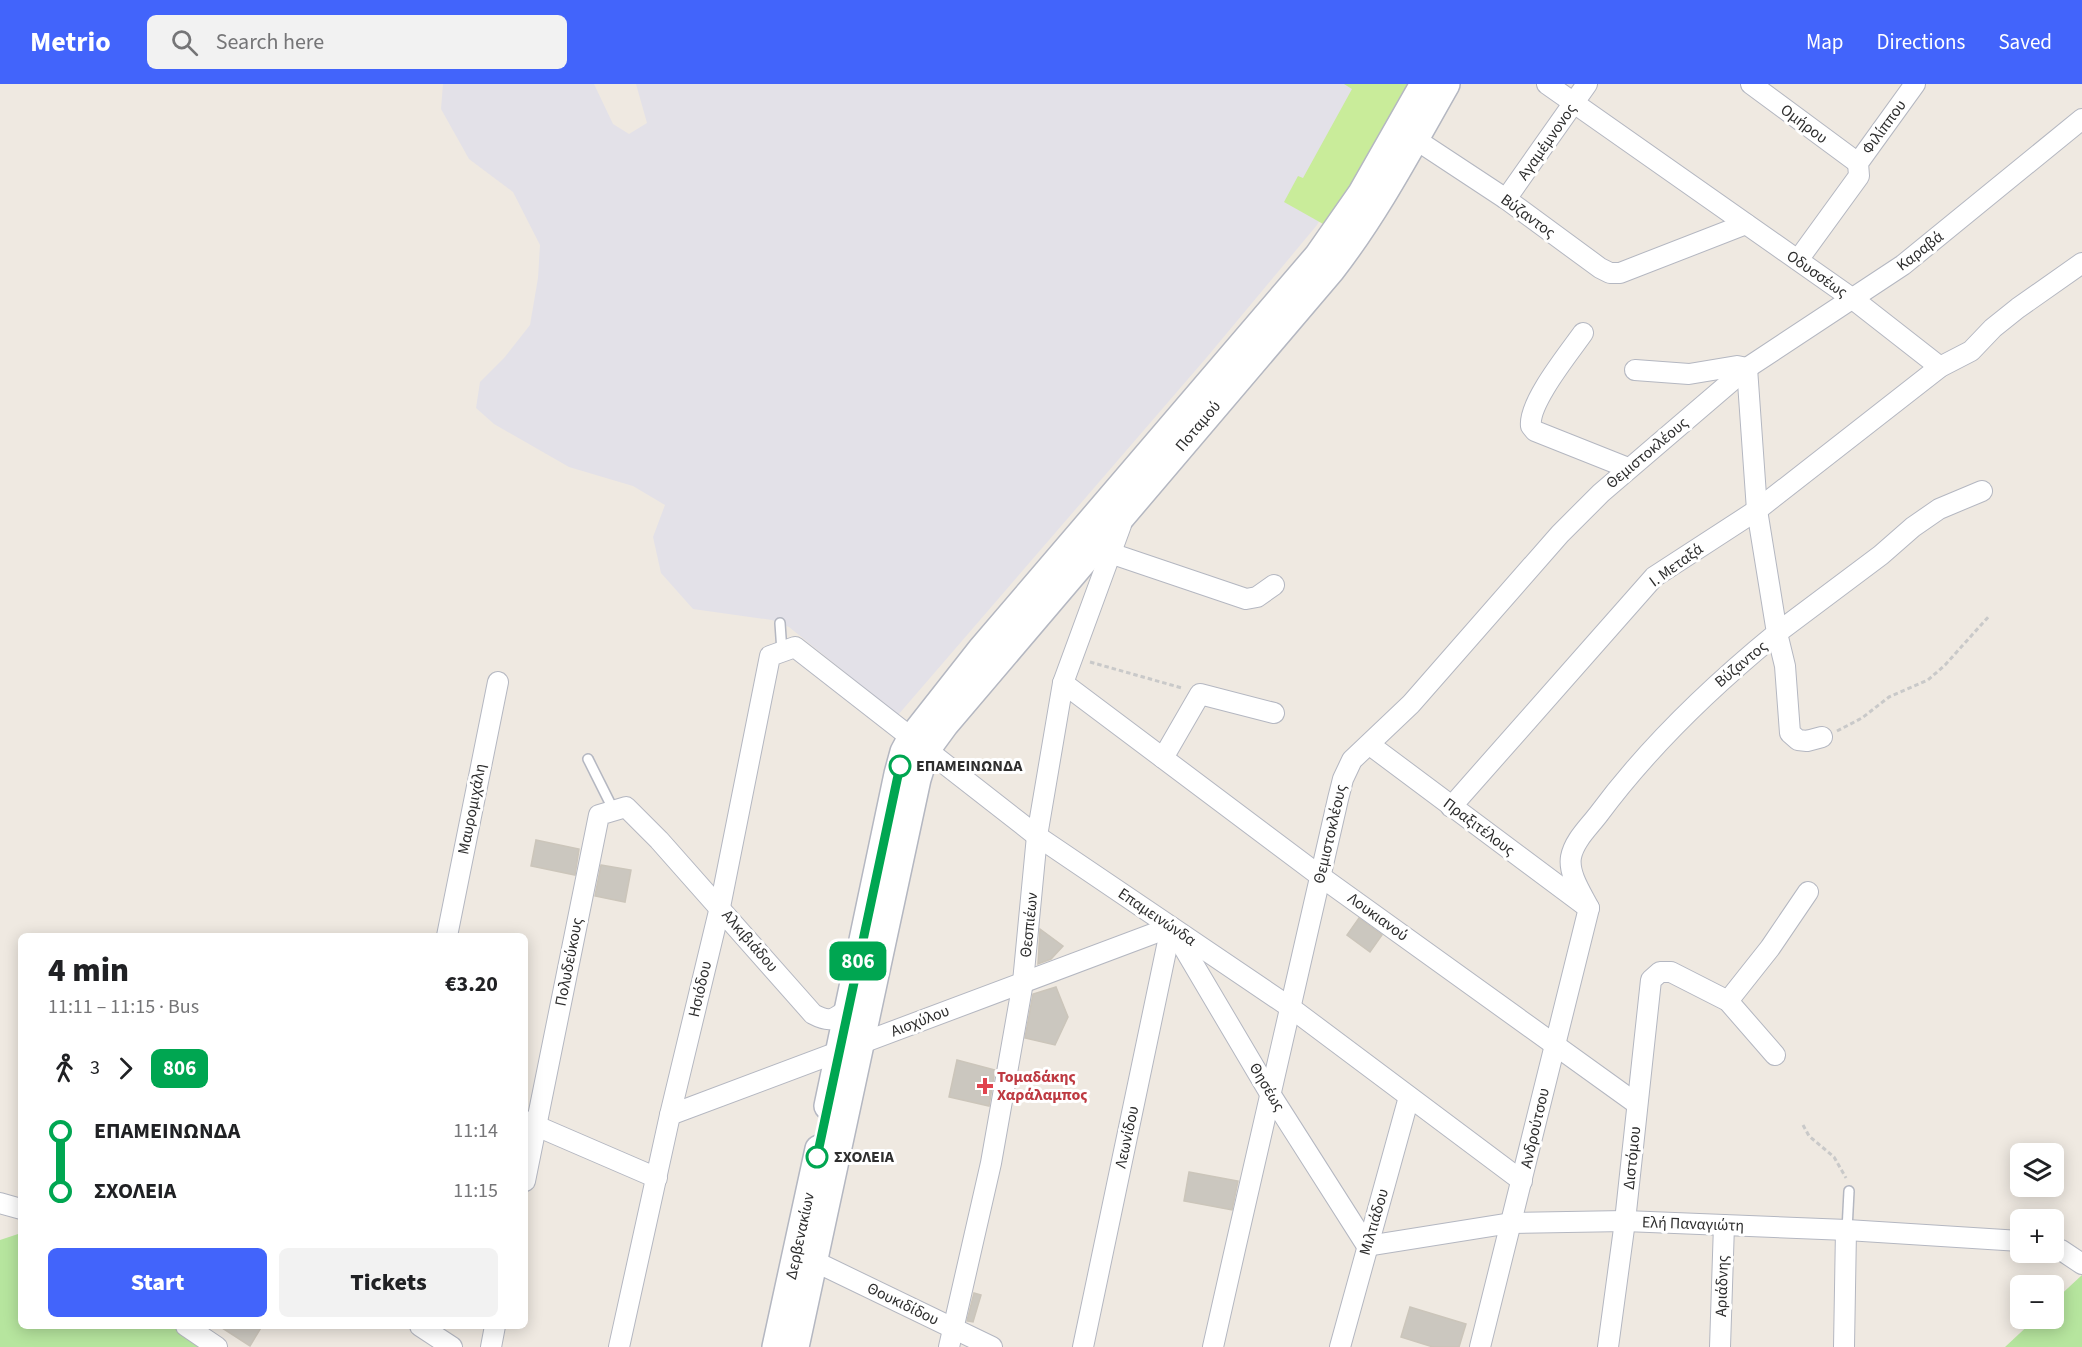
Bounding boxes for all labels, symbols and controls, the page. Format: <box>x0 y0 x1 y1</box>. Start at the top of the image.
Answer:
search box <box>147 15 567 69</box>
text: Metrio <box>30 22 111 62</box>
icon: search <box>168 26 201 59</box>
text: Search here <box>216 26 324 58</box>
text: Map <box>1806 27 1844 57</box>
text: Directions <box>1877 27 1965 57</box>
text: Saved <box>1998 27 2052 57</box>
street label: Φιλίππου <box>1857 95 1911 159</box>
street label: Αγαμέμνονος <box>1512 99 1582 185</box>
street label: Ομήρου <box>1776 99 1832 149</box>
street label: Βύζαντος <box>1496 189 1560 243</box>
street label: Καραβά <box>1892 226 1948 276</box>
street label: Οδυσσέως <box>1782 245 1852 303</box>
street label: Ποταμού <box>1170 396 1226 456</box>
street label: Θεμιστοκλέους <box>1601 412 1693 494</box>
street label: Ι. Μεταξά <box>1645 538 1707 592</box>
street label: Βύζαντος <box>1710 635 1772 693</box>
marker: ΕΠΑΜΕΙΝΩΝΔΑ <box>889 755 911 777</box>
place label: ΕΠΑΜΕΙΝΩΝΔΑ <box>916 755 1023 777</box>
street label: Μαυρομιχάλη <box>452 762 492 856</box>
street label: Θεμιστοκλέους <box>1308 782 1352 886</box>
street label: Πραξιτέλους <box>1439 793 1519 861</box>
street label: Επαμεινώνδα <box>1114 883 1200 951</box>
street label: Λουκιανού <box>1343 888 1413 946</box>
street label: Θεσπιέων <box>1015 891 1043 959</box>
street label: Αλκιβιάδου <box>717 905 783 977</box>
street label: Πολυδεύκους <box>550 916 588 1008</box>
line badge: 806 <box>824 942 892 980</box>
text: 806 <box>841 946 875 976</box>
text: 4 min <box>48 947 129 994</box>
street label: Ησιόδου <box>683 959 717 1019</box>
text: €3.20 <box>445 968 498 1000</box>
text: 11:11 – 11:15 · Bus <box>48 993 199 1021</box>
street label: Αισχύλου <box>887 1000 953 1042</box>
icon: walk <box>48 1052 81 1085</box>
icon: forward <box>109 1052 142 1085</box>
text: 806 <box>163 1053 196 1083</box>
text: 3 <box>90 1054 100 1082</box>
street label: Θησέως <box>1244 1059 1290 1115</box>
place label: Τομαδάκης Χαράλαμπος <box>997 1066 1087 1106</box>
marker: Τομαδάκης Χαράλαμπος <box>978 1079 992 1093</box>
street label: Ανδρούτσου <box>1515 1086 1555 1170</box>
street label: Λεωνίδου <box>1110 1104 1144 1170</box>
text: ΕΠΑΜΕΙΝΩΝΔΑ <box>94 1115 240 1147</box>
text: 11:14 <box>453 1117 498 1145</box>
street label: Διστόμου <box>1618 1125 1646 1191</box>
map controls <box>2010 1143 2064 1329</box>
button: layers <box>2010 1143 2064 1197</box>
marker: ΣΧΟΛΕΙΑ <box>806 1146 828 1168</box>
place label: ΣΧΟΛΕΙΑ <box>834 1146 895 1168</box>
text: ΣΧΟΛΕΙΑ <box>94 1175 176 1207</box>
text: 11:15 <box>453 1177 498 1205</box>
street label: Μιλτιάδου <box>1354 1186 1394 1258</box>
street label: Δερβενακίων <box>780 1190 820 1282</box>
button: + <box>2010 1209 2064 1263</box>
street label: Ελή Παναγιώτη <box>1641 1211 1745 1237</box>
button: Start <box>48 1248 267 1317</box>
button: Tickets <box>279 1248 498 1317</box>
street label: Αριάδνης <box>1710 1255 1734 1317</box>
button: − <box>2010 1275 2064 1329</box>
street label: Θουκιδίδου <box>863 1277 943 1331</box>

